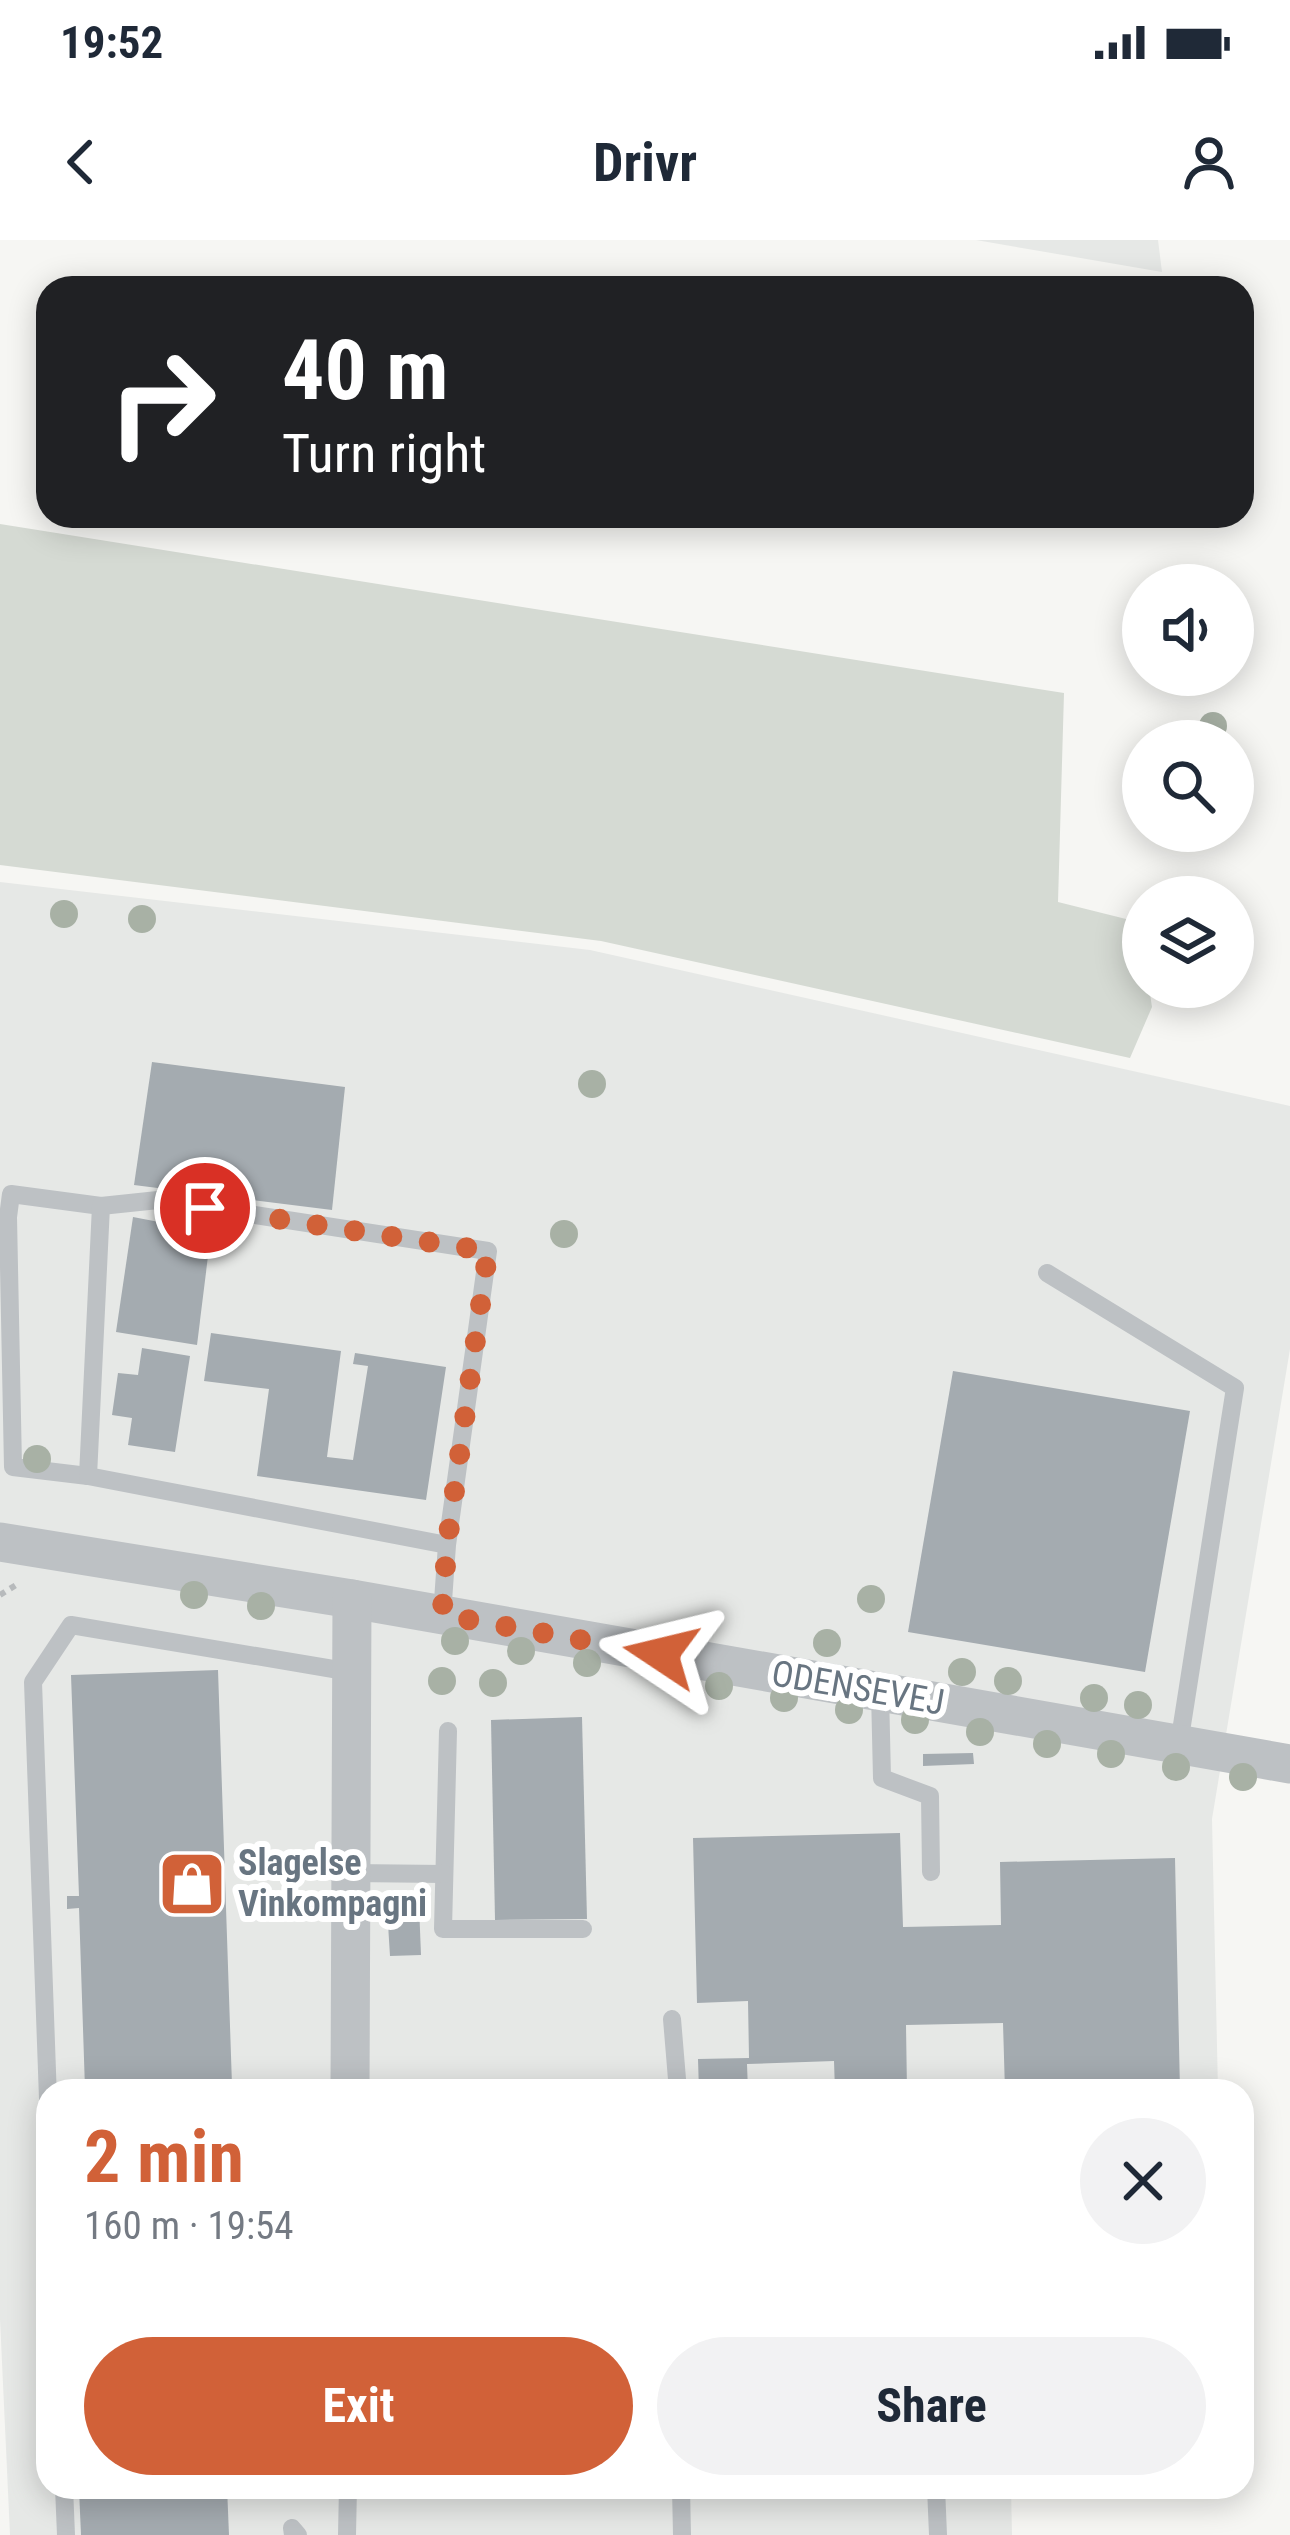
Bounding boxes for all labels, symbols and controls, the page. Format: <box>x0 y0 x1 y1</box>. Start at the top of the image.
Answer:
text: 19:52 <box>60 16 163 69</box>
icon: back <box>48 129 114 195</box>
icon: person <box>1176 129 1242 195</box>
text: Drivr <box>593 131 697 194</box>
text: 40 m <box>282 321 449 420</box>
icon: right <box>84 324 240 480</box>
text: Turn right <box>282 422 486 485</box>
map controls <box>1122 564 1254 1008</box>
button: sound <box>1122 564 1254 696</box>
button: search <box>1122 720 1254 852</box>
button: layers <box>1122 876 1254 1008</box>
pin <box>154 1157 256 1259</box>
icon: arrive <box>172 1175 238 1241</box>
position arrow <box>598 1591 724 1717</box>
street label: ODENSEVEJ <box>768 1652 948 1724</box>
place label: Slagelse Vinkompagni <box>238 1842 427 1925</box>
shop icon: Slagelse Vinkompagni <box>157 1849 227 1919</box>
text: 2 min <box>84 2115 244 2200</box>
button: close <box>1080 2118 1206 2244</box>
text: 160 m · 19:54 <box>84 2203 294 2249</box>
button: Exit <box>84 2337 633 2475</box>
button: Share <box>657 2337 1206 2475</box>

